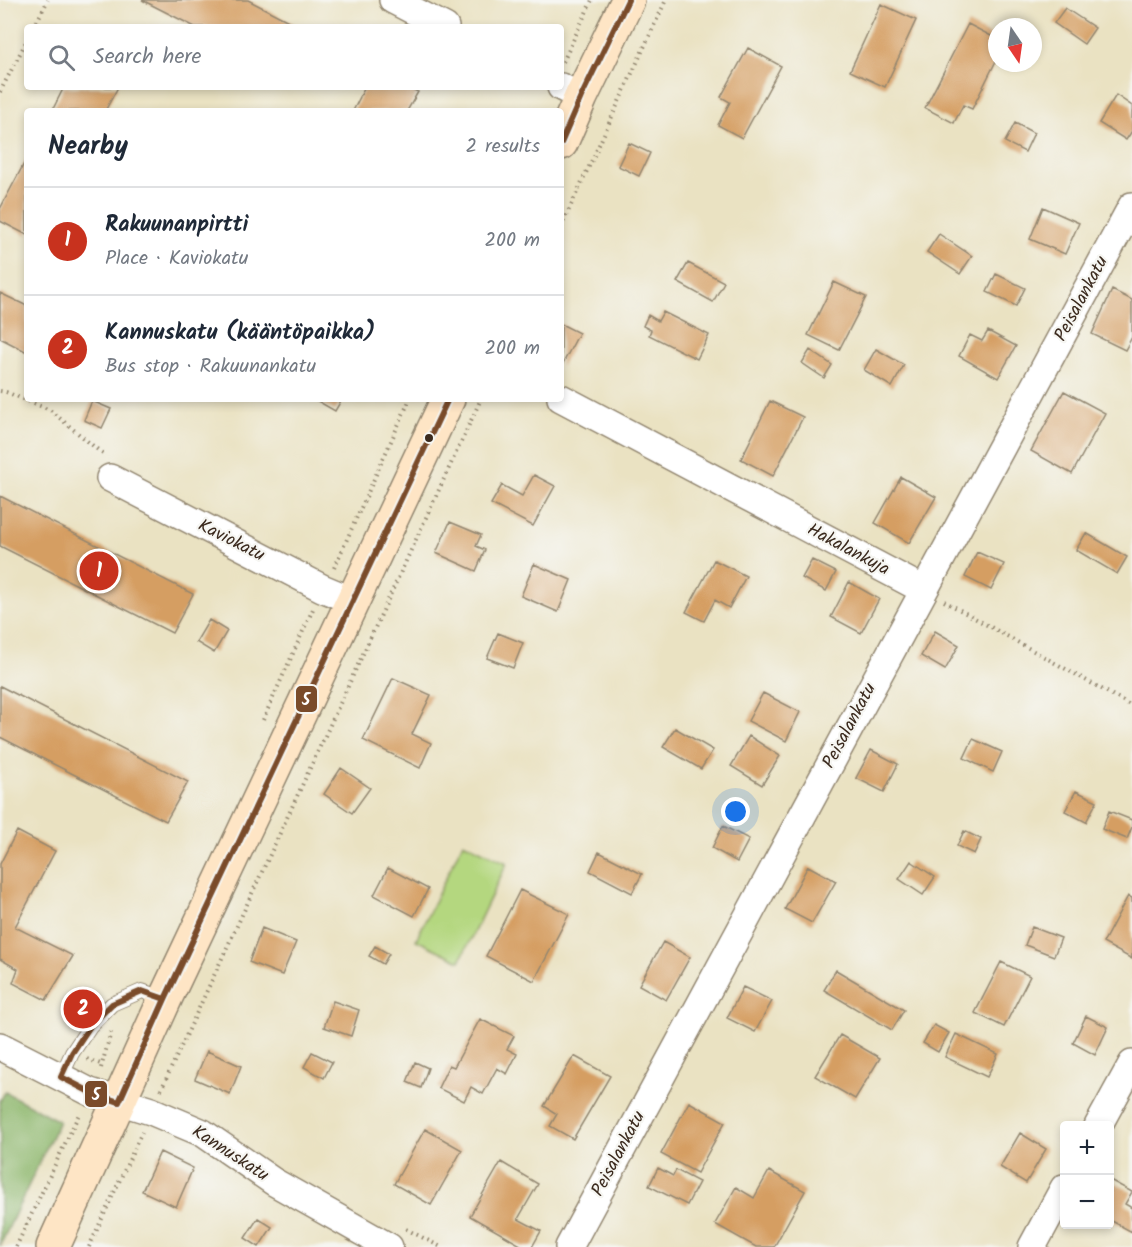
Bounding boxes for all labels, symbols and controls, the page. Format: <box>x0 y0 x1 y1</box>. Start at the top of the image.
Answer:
north arrow <box>988 18 1042 72</box>
search box <box>24 24 564 90</box>
text: Search here <box>93 40 201 75</box>
icon: search <box>45 41 78 74</box>
text: Nearby <box>48 126 128 168</box>
text: 2 results <box>465 131 540 163</box>
text: Rakuunanpirtti <box>105 208 248 243</box>
text: 1 <box>64 225 71 257</box>
text: 200 m <box>484 225 540 257</box>
text: Place · Kaviokatu <box>105 243 248 275</box>
street label: Peisalankatu <box>1047 251 1117 347</box>
text: Kannuskatu (kääntöpaikka) <box>105 316 376 351</box>
text: 2 <box>62 333 73 365</box>
text: 200 m <box>484 333 540 365</box>
text: Bus stop · Rakuunankatu <box>105 351 316 383</box>
unlabelled marker <box>423 432 435 444</box>
street label: Kaviokatu <box>193 512 270 570</box>
street label: Hakalankuja <box>801 516 895 584</box>
pin: 1 <box>80 548 118 594</box>
street label: Peisalankatu <box>815 678 885 774</box>
line badge: 5 <box>295 685 318 713</box>
text: 5 <box>301 688 312 713</box>
your location <box>721 797 750 826</box>
pin: 2 <box>64 986 103 1032</box>
line badge: 5 <box>84 1080 108 1108</box>
text: 5 <box>91 1083 102 1108</box>
street label: Peisalankatu <box>584 1106 654 1202</box>
street label: Kannuskatu <box>186 1118 275 1190</box>
map controls <box>1060 1121 1114 1229</box>
button: + <box>1060 1121 1114 1175</box>
button: − <box>1060 1175 1114 1229</box>

